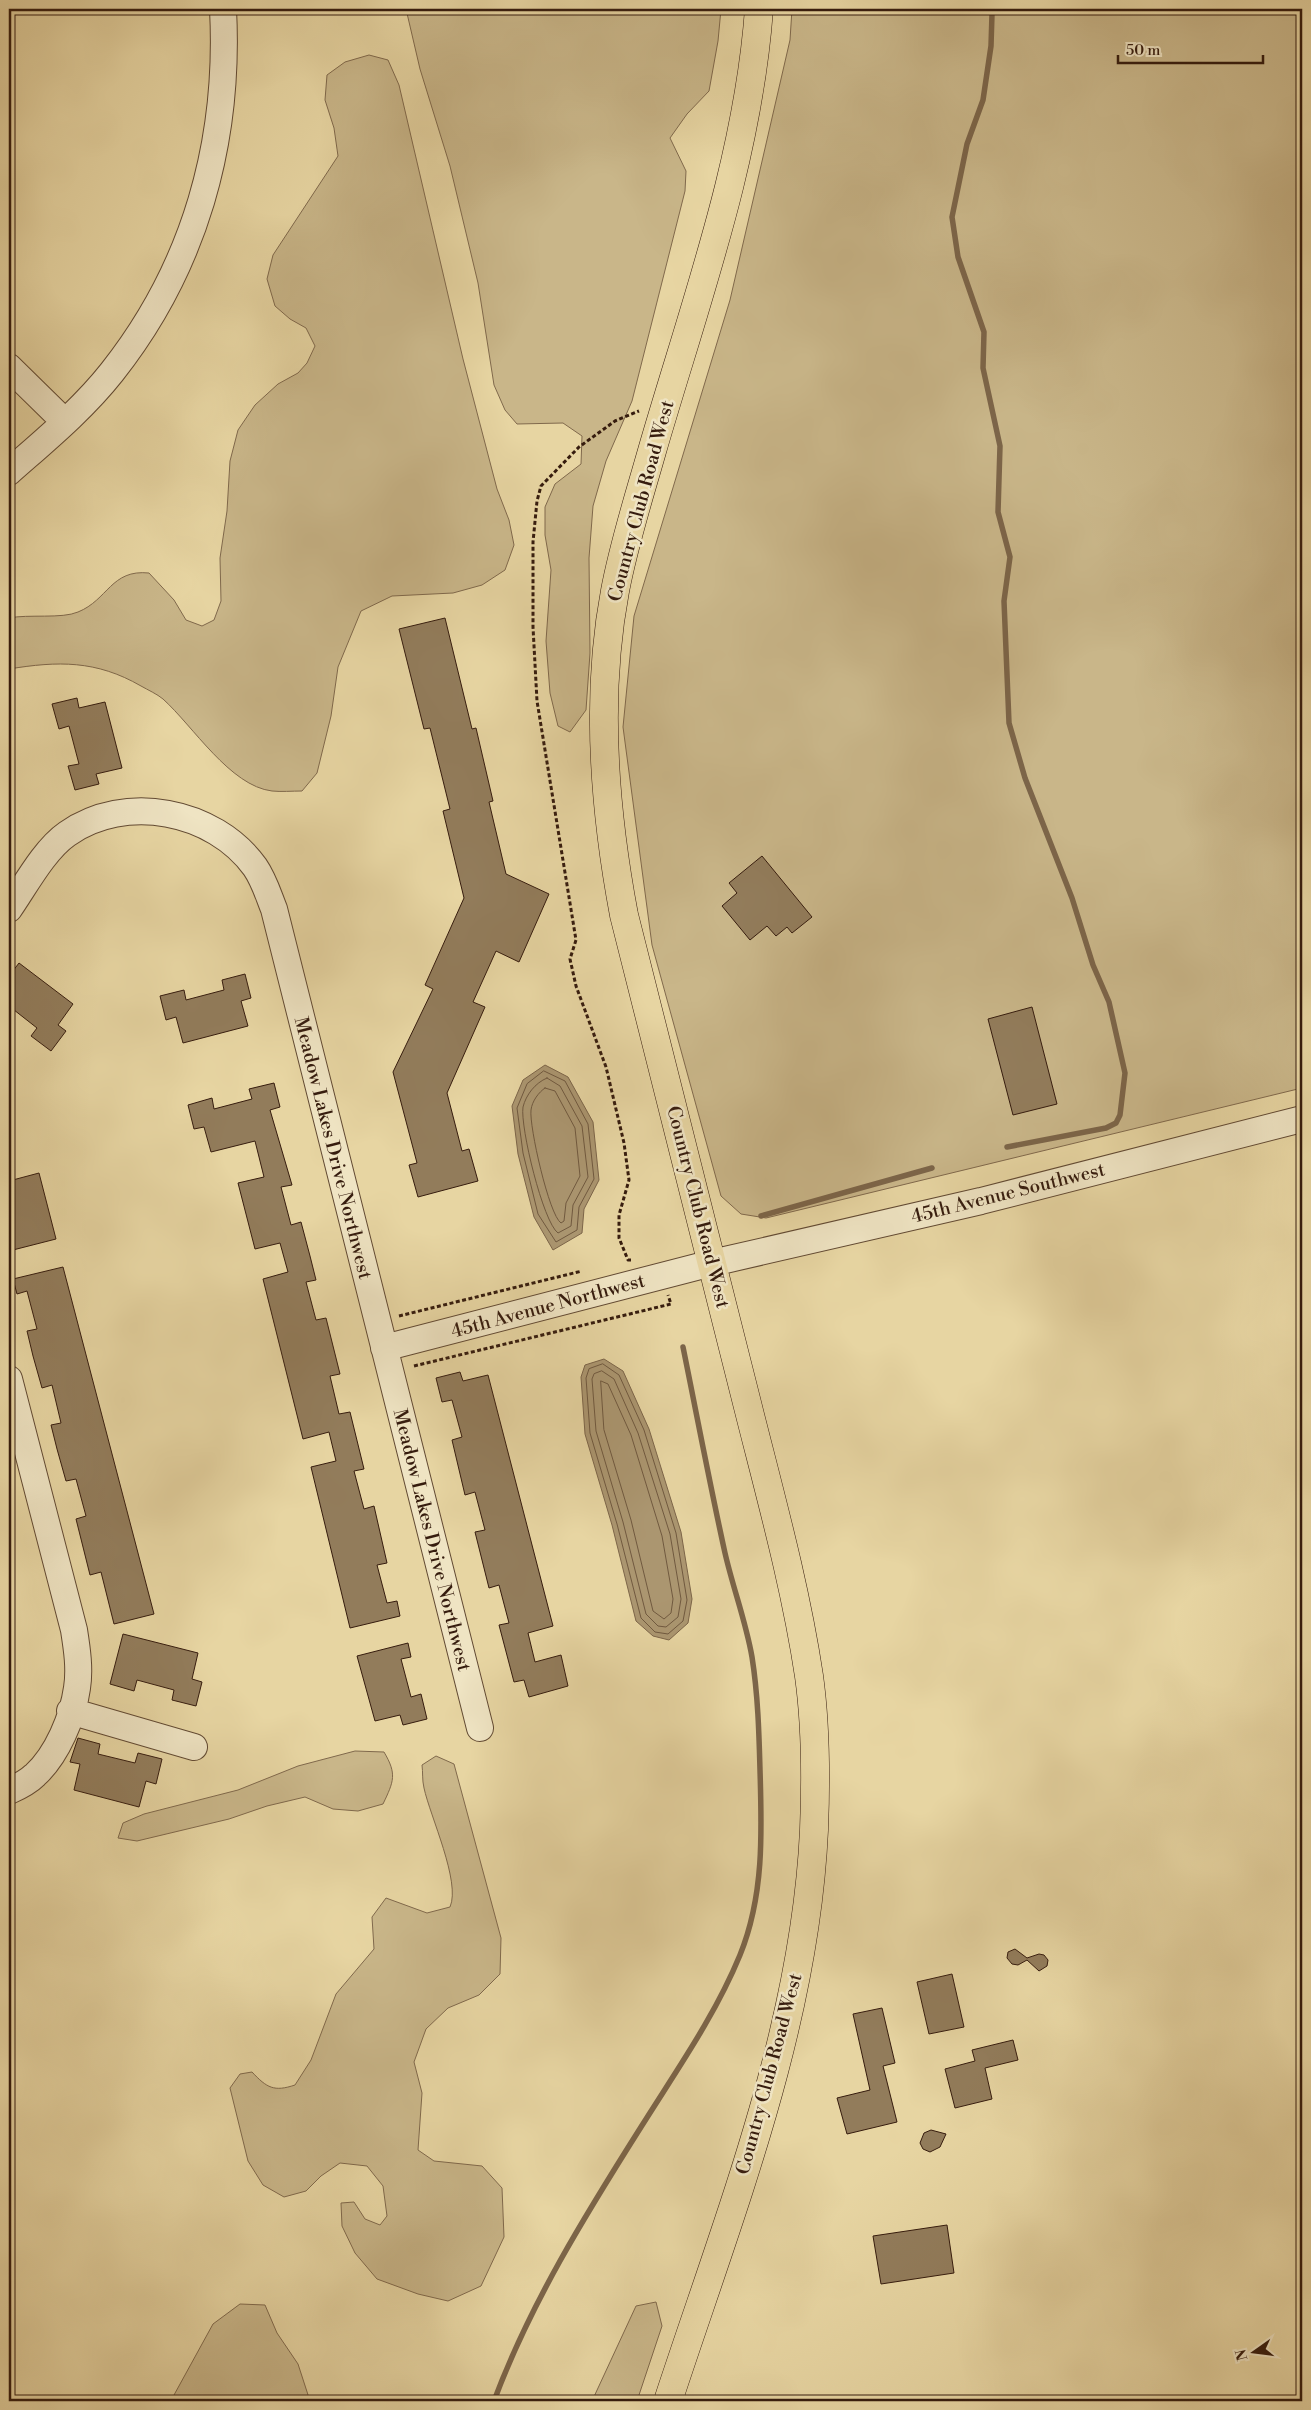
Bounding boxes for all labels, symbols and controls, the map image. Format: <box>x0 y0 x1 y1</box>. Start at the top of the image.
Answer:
scale bar <box>1118 32 1264 64</box>
text: 50 m <box>1126 41 1160 60</box>
street label: Country Club Road West <box>603 397 680 604</box>
street label: Meadow Lakes Drive Northwest <box>289 1014 377 1282</box>
street label: Country Club Road West <box>661 1103 735 1311</box>
street label: 45th Avenue Southwest <box>909 1157 1108 1229</box>
street label: 45th Avenue Northwest <box>448 1268 648 1343</box>
street label: Meadow Lakes Drive Northwest <box>388 1406 476 1674</box>
street label: Country Club Road West <box>731 1970 808 2177</box>
north arrow <box>1228 2328 1278 2378</box>
text: N <box>1232 2347 1252 2362</box>

